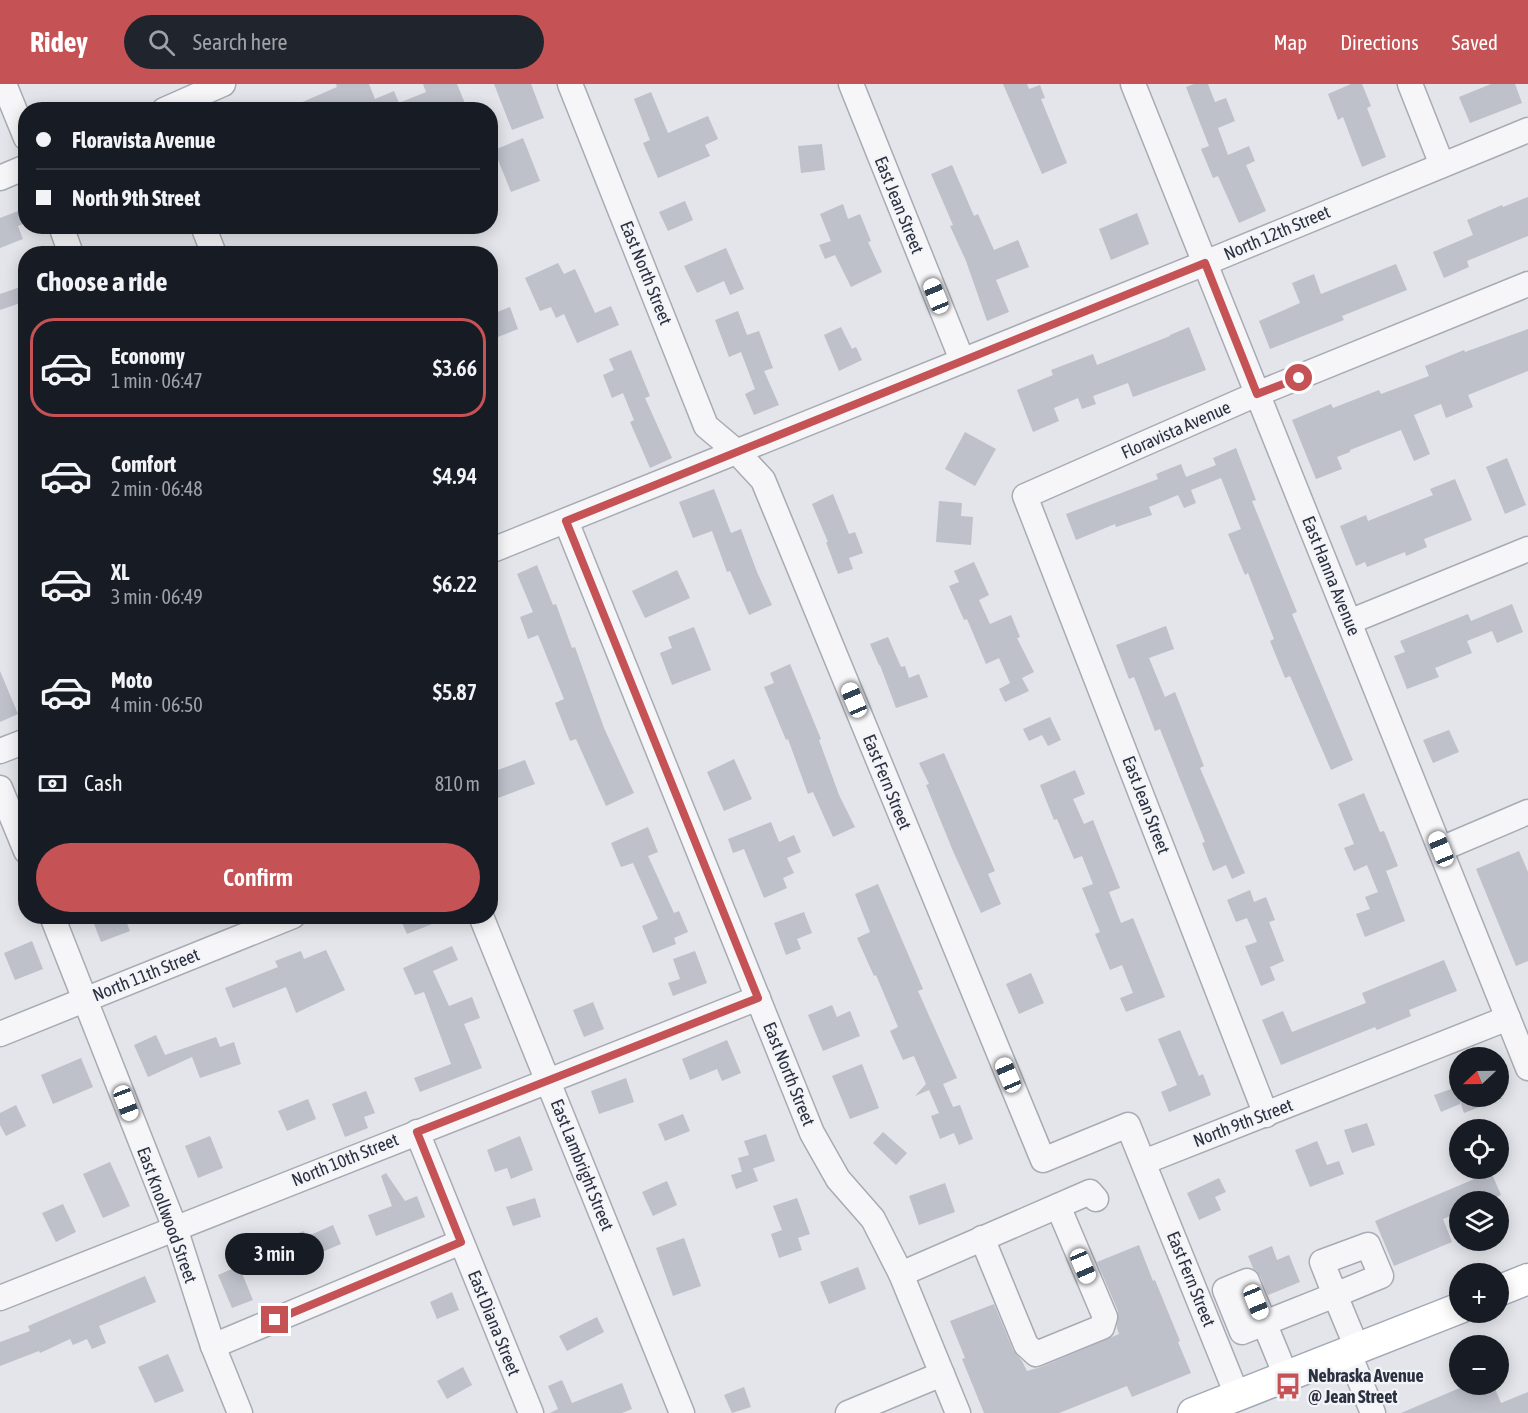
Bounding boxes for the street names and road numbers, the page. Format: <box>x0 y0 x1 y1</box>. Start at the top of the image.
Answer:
street label: East Jean Street <box>870 153 929 257</box>
street label: North 12th Street <box>1221 201 1333 264</box>
street label: East North Street <box>616 218 677 328</box>
street label: Floravista Avenue <box>1118 396 1234 463</box>
street label: East Hanna Avenue <box>1298 513 1365 639</box>
street label: East Fern Street <box>859 731 916 833</box>
street label: East Jean Street <box>1118 753 1175 857</box>
street label: North 11th Street <box>89 944 202 1006</box>
street label: East North Street <box>759 1019 820 1129</box>
street label: North 9th Street <box>1190 1094 1296 1151</box>
street label: East Lambright Street <box>547 1096 618 1234</box>
street label: North 10th Street <box>288 1129 401 1191</box>
street label: East Knollwood Street <box>133 1144 202 1286</box>
street label: East Fern Street <box>1163 1228 1220 1330</box>
street label: East Diana Street <box>464 1267 525 1379</box>

